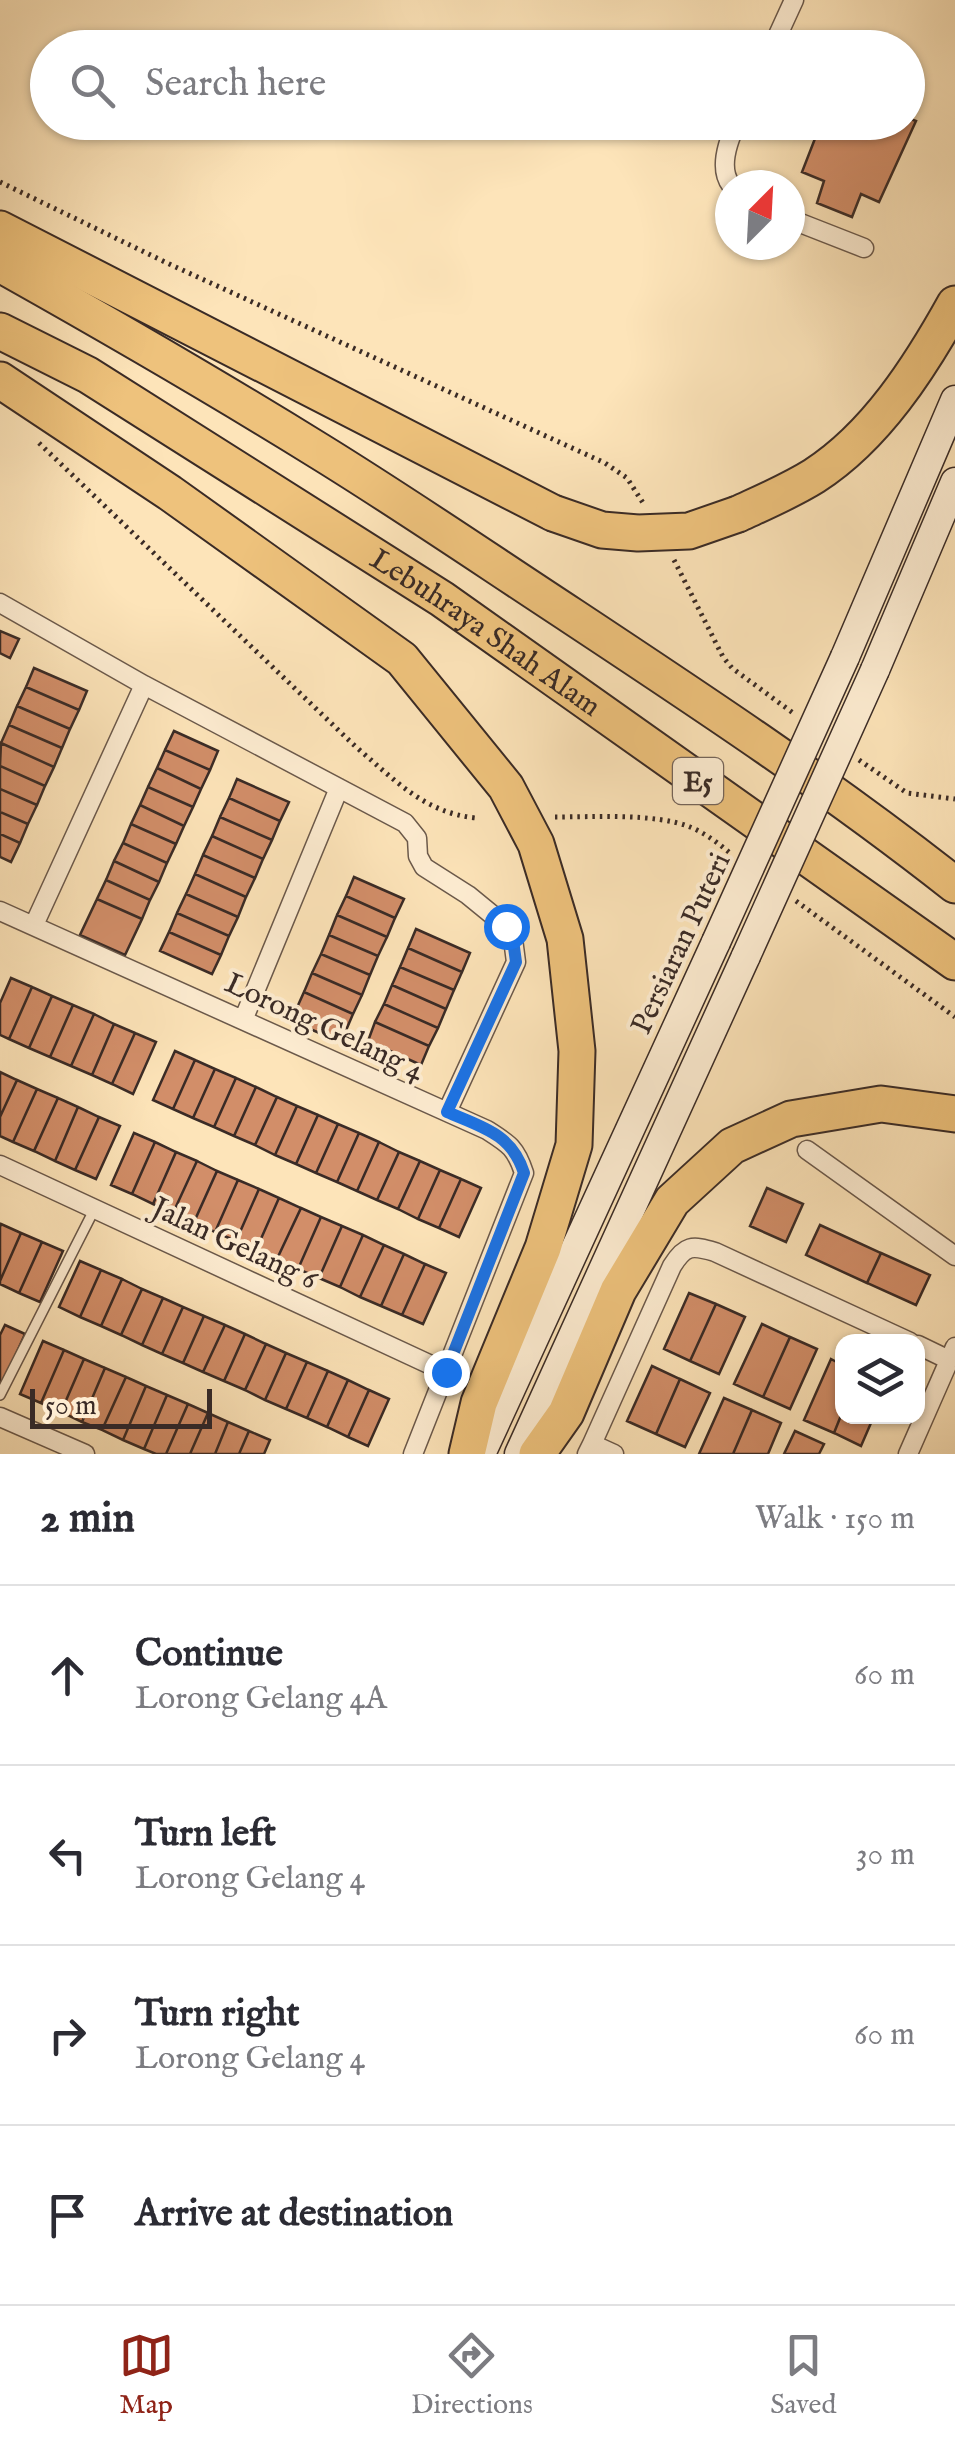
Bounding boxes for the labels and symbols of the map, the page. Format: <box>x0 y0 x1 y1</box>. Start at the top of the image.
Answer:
north arrow <box>715 170 805 260</box>
street label: Lebuhraya Shah Alam <box>362 541 608 726</box>
road number: E5 <box>673 758 723 804</box>
street label: Persiaran Puteri <box>623 847 740 1041</box>
route start <box>484 904 530 950</box>
street label: Lorong Gelang 4 <box>218 965 430 1091</box>
street label: Jalan Gelang 6 <box>143 1189 324 1300</box>
route end <box>424 1350 470 1396</box>
scale bar <box>30 1384 212 1428</box>

